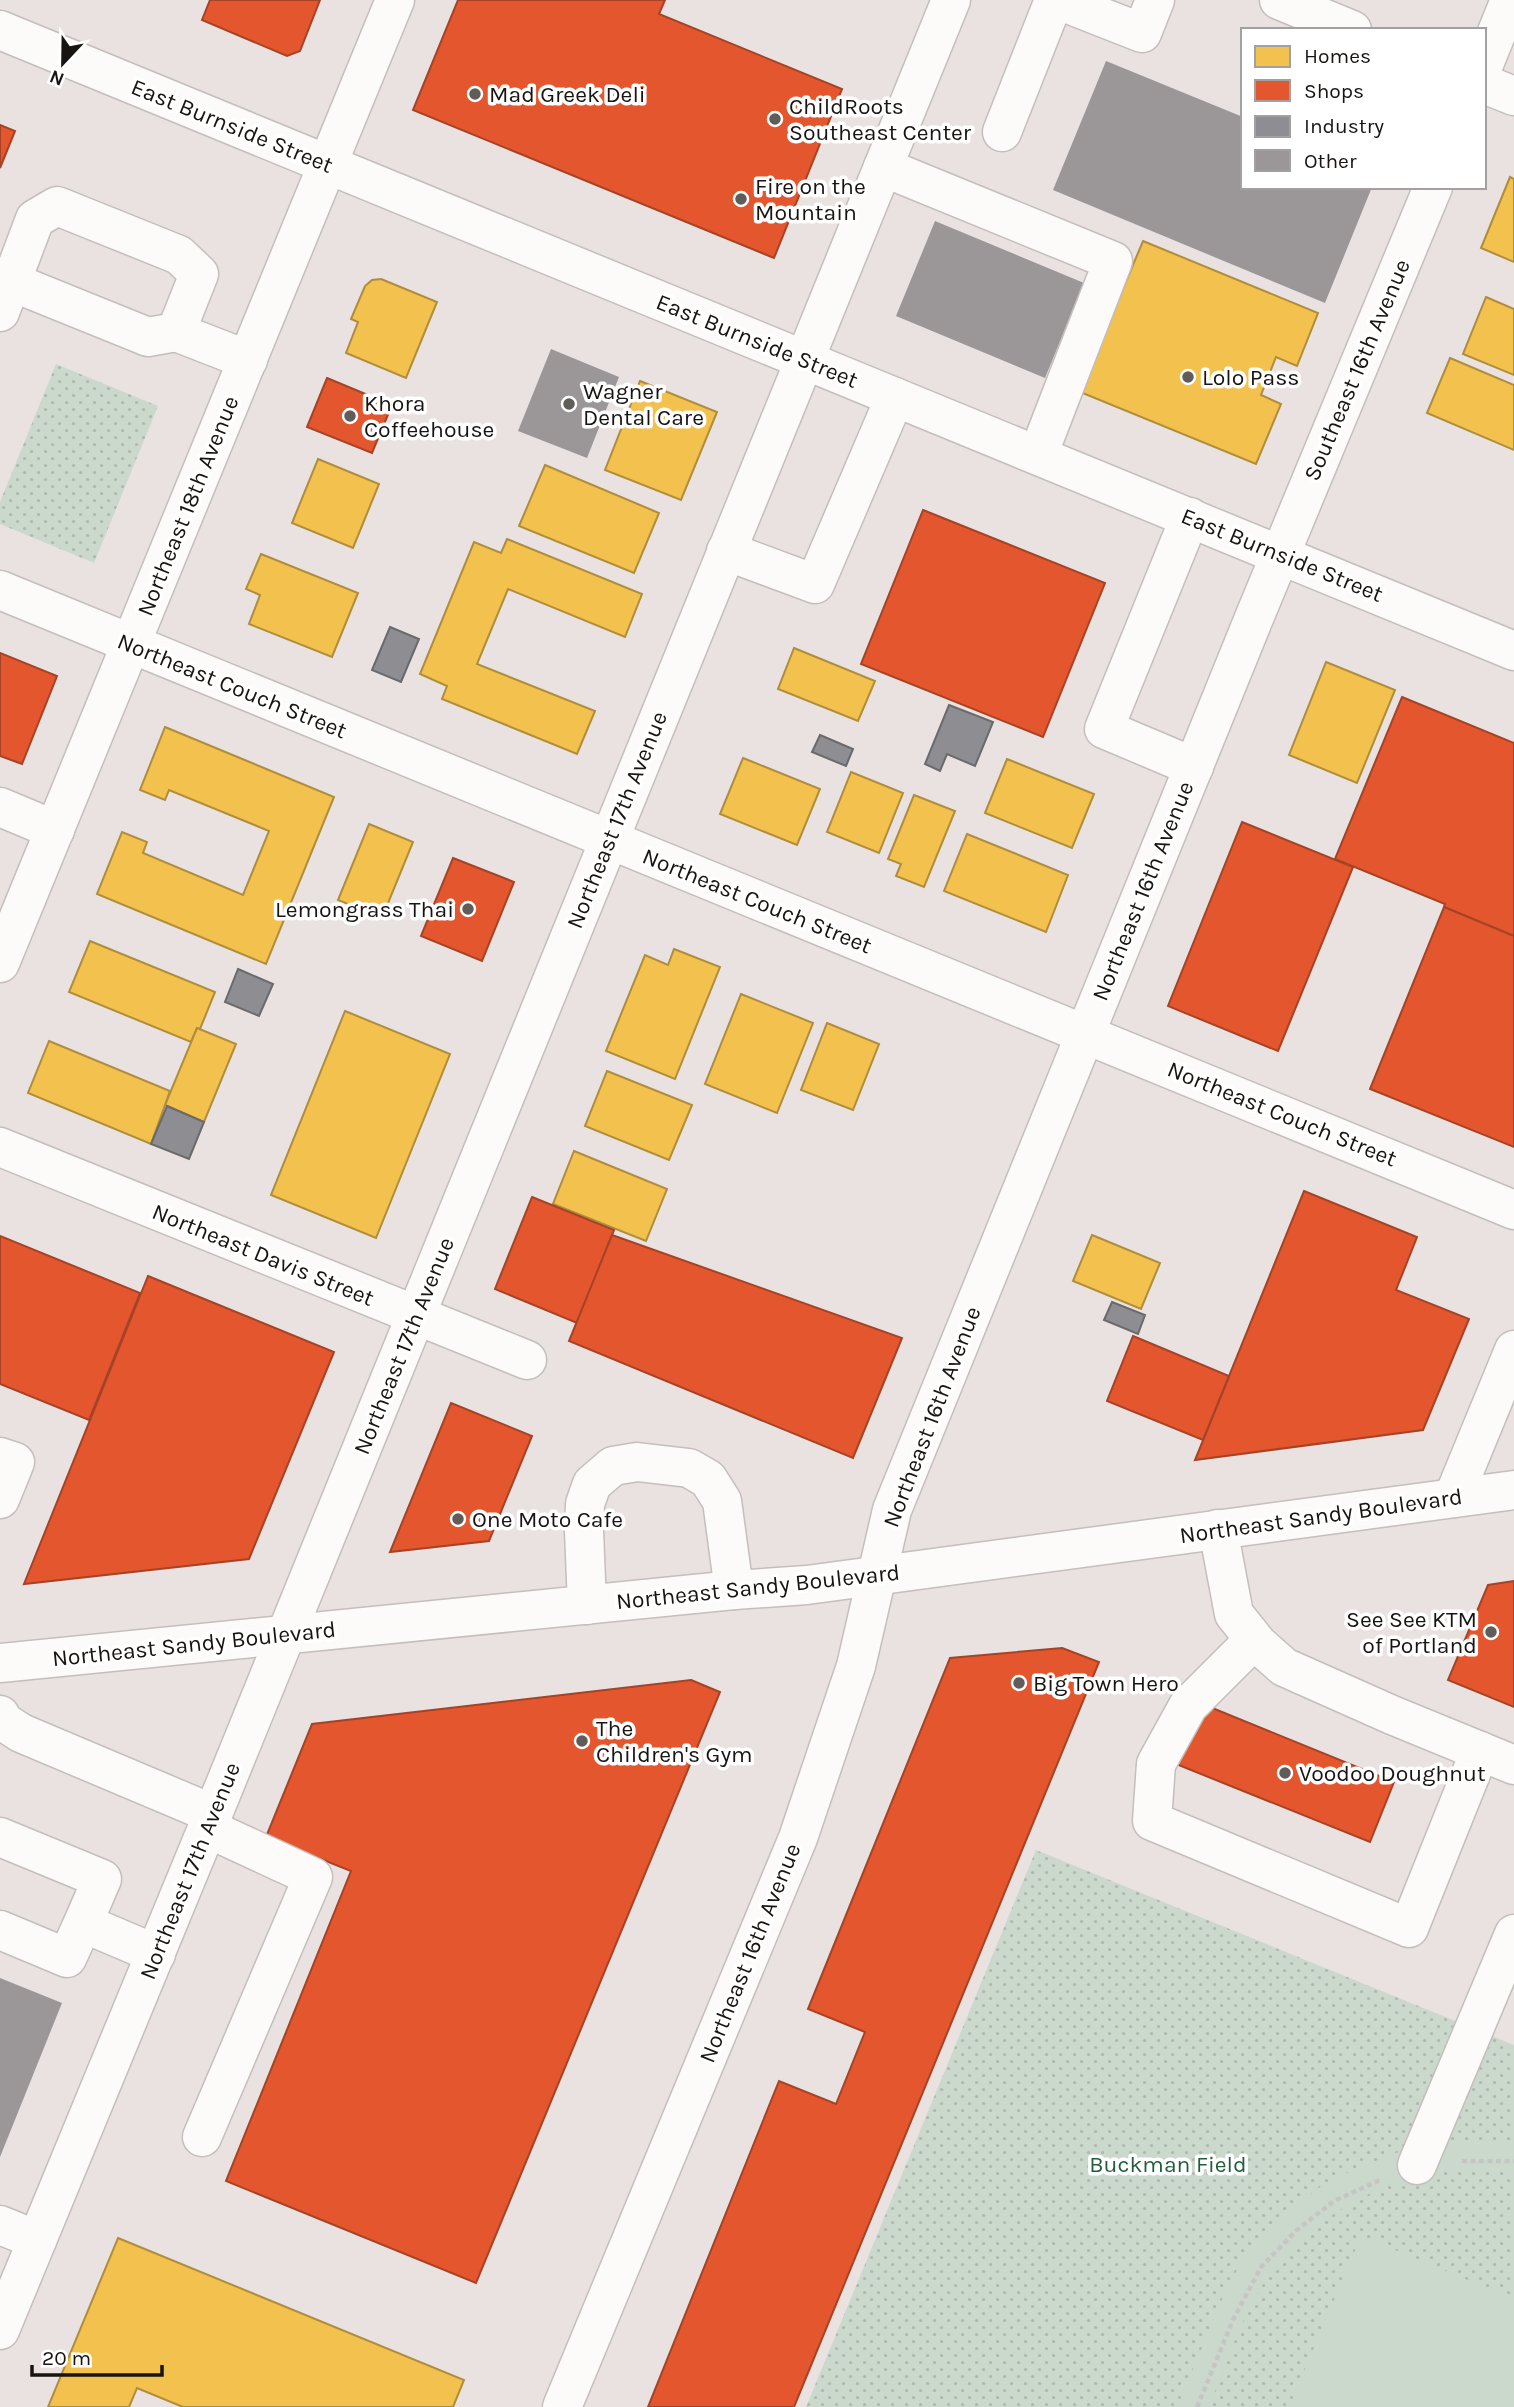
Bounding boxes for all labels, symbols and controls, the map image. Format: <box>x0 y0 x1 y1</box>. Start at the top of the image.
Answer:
north arrow <box>28 28 98 98</box>
legend <box>1241 28 1486 189</box>
text: Homes <box>1304 44 1371 68</box>
text: N <box>47 65 67 91</box>
street label: East Burnside Street <box>127 73 337 179</box>
text: Shops <box>1304 79 1364 103</box>
place label: Mad Greek Deli <box>489 81 646 108</box>
marker: Mad Greek Deli <box>467 86 483 102</box>
place label: ChildRoots Southeast Center <box>789 93 972 146</box>
marker: ChildRoots Southeast Center <box>767 111 783 127</box>
text: Industry <box>1304 114 1384 138</box>
text: Other <box>1304 149 1357 173</box>
place label: Fire on the Mountain <box>755 173 866 226</box>
marker: Fire on the Mountain <box>733 191 749 207</box>
street label: Southeast 16th Avenue <box>1298 255 1416 485</box>
street label: East Burnside Street <box>652 288 862 394</box>
place label: Lolo Pass <box>1202 364 1299 391</box>
marker: Lolo Pass <box>1180 369 1196 385</box>
place label: Wagner Dental Care <box>583 378 704 431</box>
place label: Khora Coffeehouse <box>364 390 494 443</box>
street label: Northeast 18th Avenue <box>131 392 245 620</box>
marker: Wagner Dental Care <box>561 396 577 412</box>
marker: Khora Coffeehouse <box>342 408 358 424</box>
street label: East Burnside Street <box>1177 502 1387 608</box>
street label: Northeast Couch Street <box>113 628 351 744</box>
street label: Northeast 17th Avenue <box>561 707 673 933</box>
street label: Northeast 16th Avenue <box>1087 777 1199 1005</box>
street label: Northeast Couch Street <box>638 843 876 959</box>
place label: Lemongrass Thai <box>275 896 454 923</box>
marker: Lemongrass Thai <box>460 901 476 917</box>
street label: Northeast Couch Street <box>1163 1056 1401 1172</box>
street label: Northeast Davis Street <box>148 1198 378 1312</box>
street label: Northeast 17th Avenue <box>348 1233 460 1459</box>
street label: Northeast 16th Avenue <box>877 1303 987 1531</box>
street label: Northeast Sandy Boulevard <box>1178 1483 1464 1549</box>
place label: One Moto Cafe <box>472 1506 623 1533</box>
marker: One Moto Cafe <box>450 1511 466 1527</box>
street label: Northeast Sandy Boulevard <box>615 1559 901 1615</box>
place label: See See KTM of Portland <box>1346 1606 1477 1659</box>
street label: Northeast Sandy Boulevard <box>51 1616 337 1672</box>
marker: See See KTM of Portland <box>1483 1624 1499 1640</box>
place label: Big Town Hero <box>1033 1670 1179 1697</box>
marker: Big Town Hero <box>1011 1675 1027 1691</box>
place label: The Children's Gym <box>596 1715 753 1768</box>
marker: The Children's Gym <box>574 1733 590 1749</box>
street label: Northeast 17th Avenue <box>134 1758 246 1984</box>
place label: Voodoo Doughnut <box>1299 1760 1486 1787</box>
marker: Voodoo Doughnut <box>1277 1765 1293 1781</box>
street label: Northeast 16th Avenue <box>694 1839 806 2067</box>
park label: Buckman Field <box>1089 2151 1247 2178</box>
scale bar <box>32 2334 161 2378</box>
text: 20 m <box>42 2346 91 2370</box>

